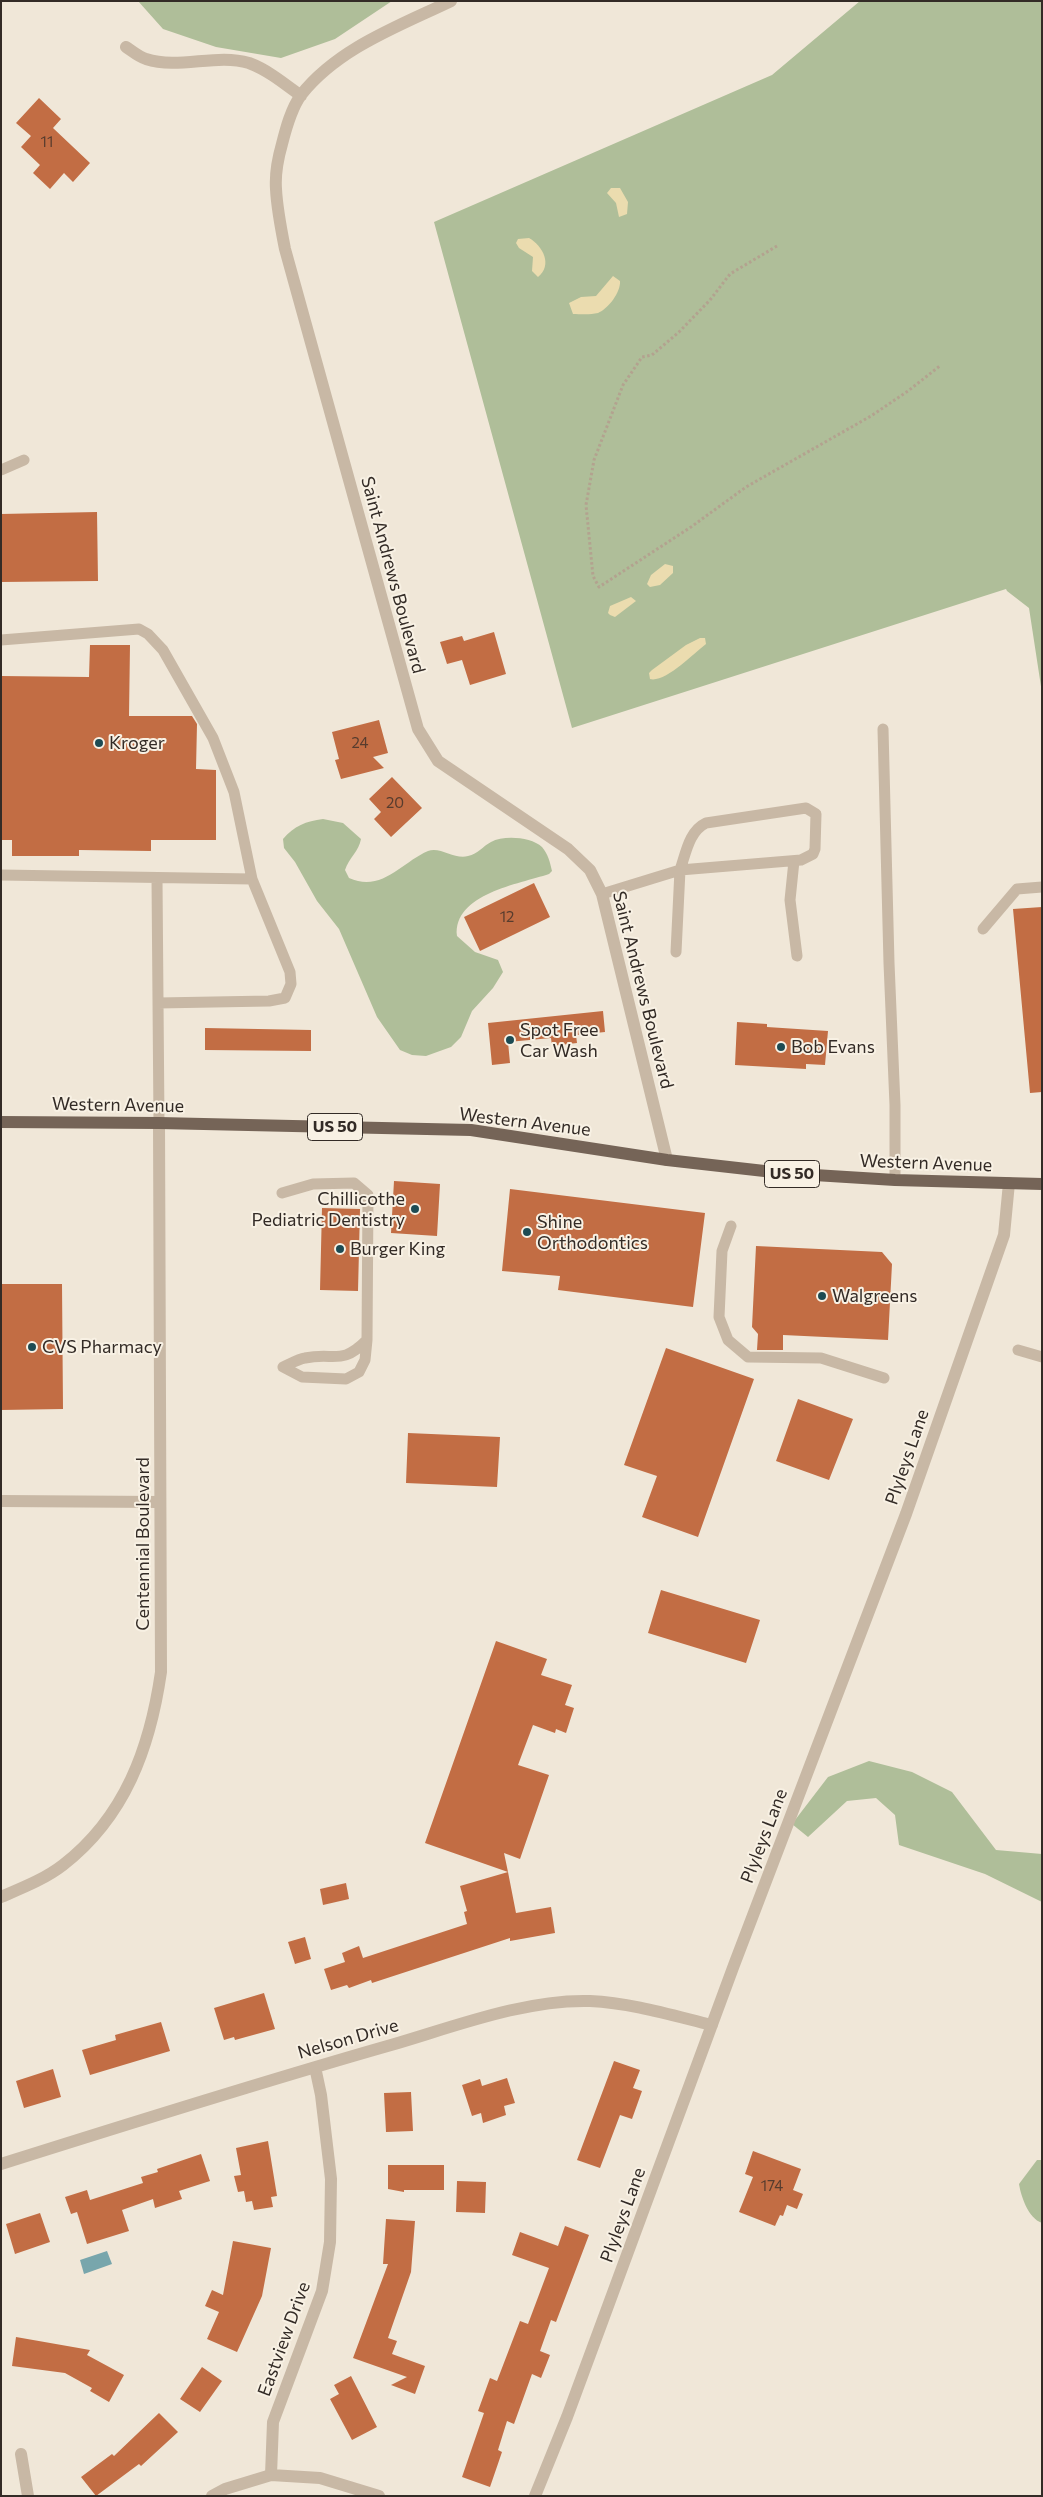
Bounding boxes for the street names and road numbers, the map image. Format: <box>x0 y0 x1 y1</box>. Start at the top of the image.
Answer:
street label: Saint Andrews Boulevard <box>356 474 430 676</box>
street label: Saint Andrews Boulevard <box>608 889 678 1091</box>
street label: Western Avenue <box>52 1093 184 1117</box>
street label: Western Avenue <box>458 1103 592 1141</box>
road number: US 50 <box>308 1114 362 1140</box>
street label: Western Avenue <box>859 1150 993 1176</box>
road number: US 50 <box>764 1160 820 1188</box>
street label: Plyleys Lane <box>881 1406 933 1508</box>
street label: Centennial Boulevard <box>132 1457 154 1631</box>
street label: Plyleys Lane <box>736 1786 792 1886</box>
street label: Nelson Drive <box>295 2014 401 2064</box>
street label: Plyleys Lane <box>596 2165 650 2265</box>
street label: Eastview Drive <box>253 2279 315 2399</box>

